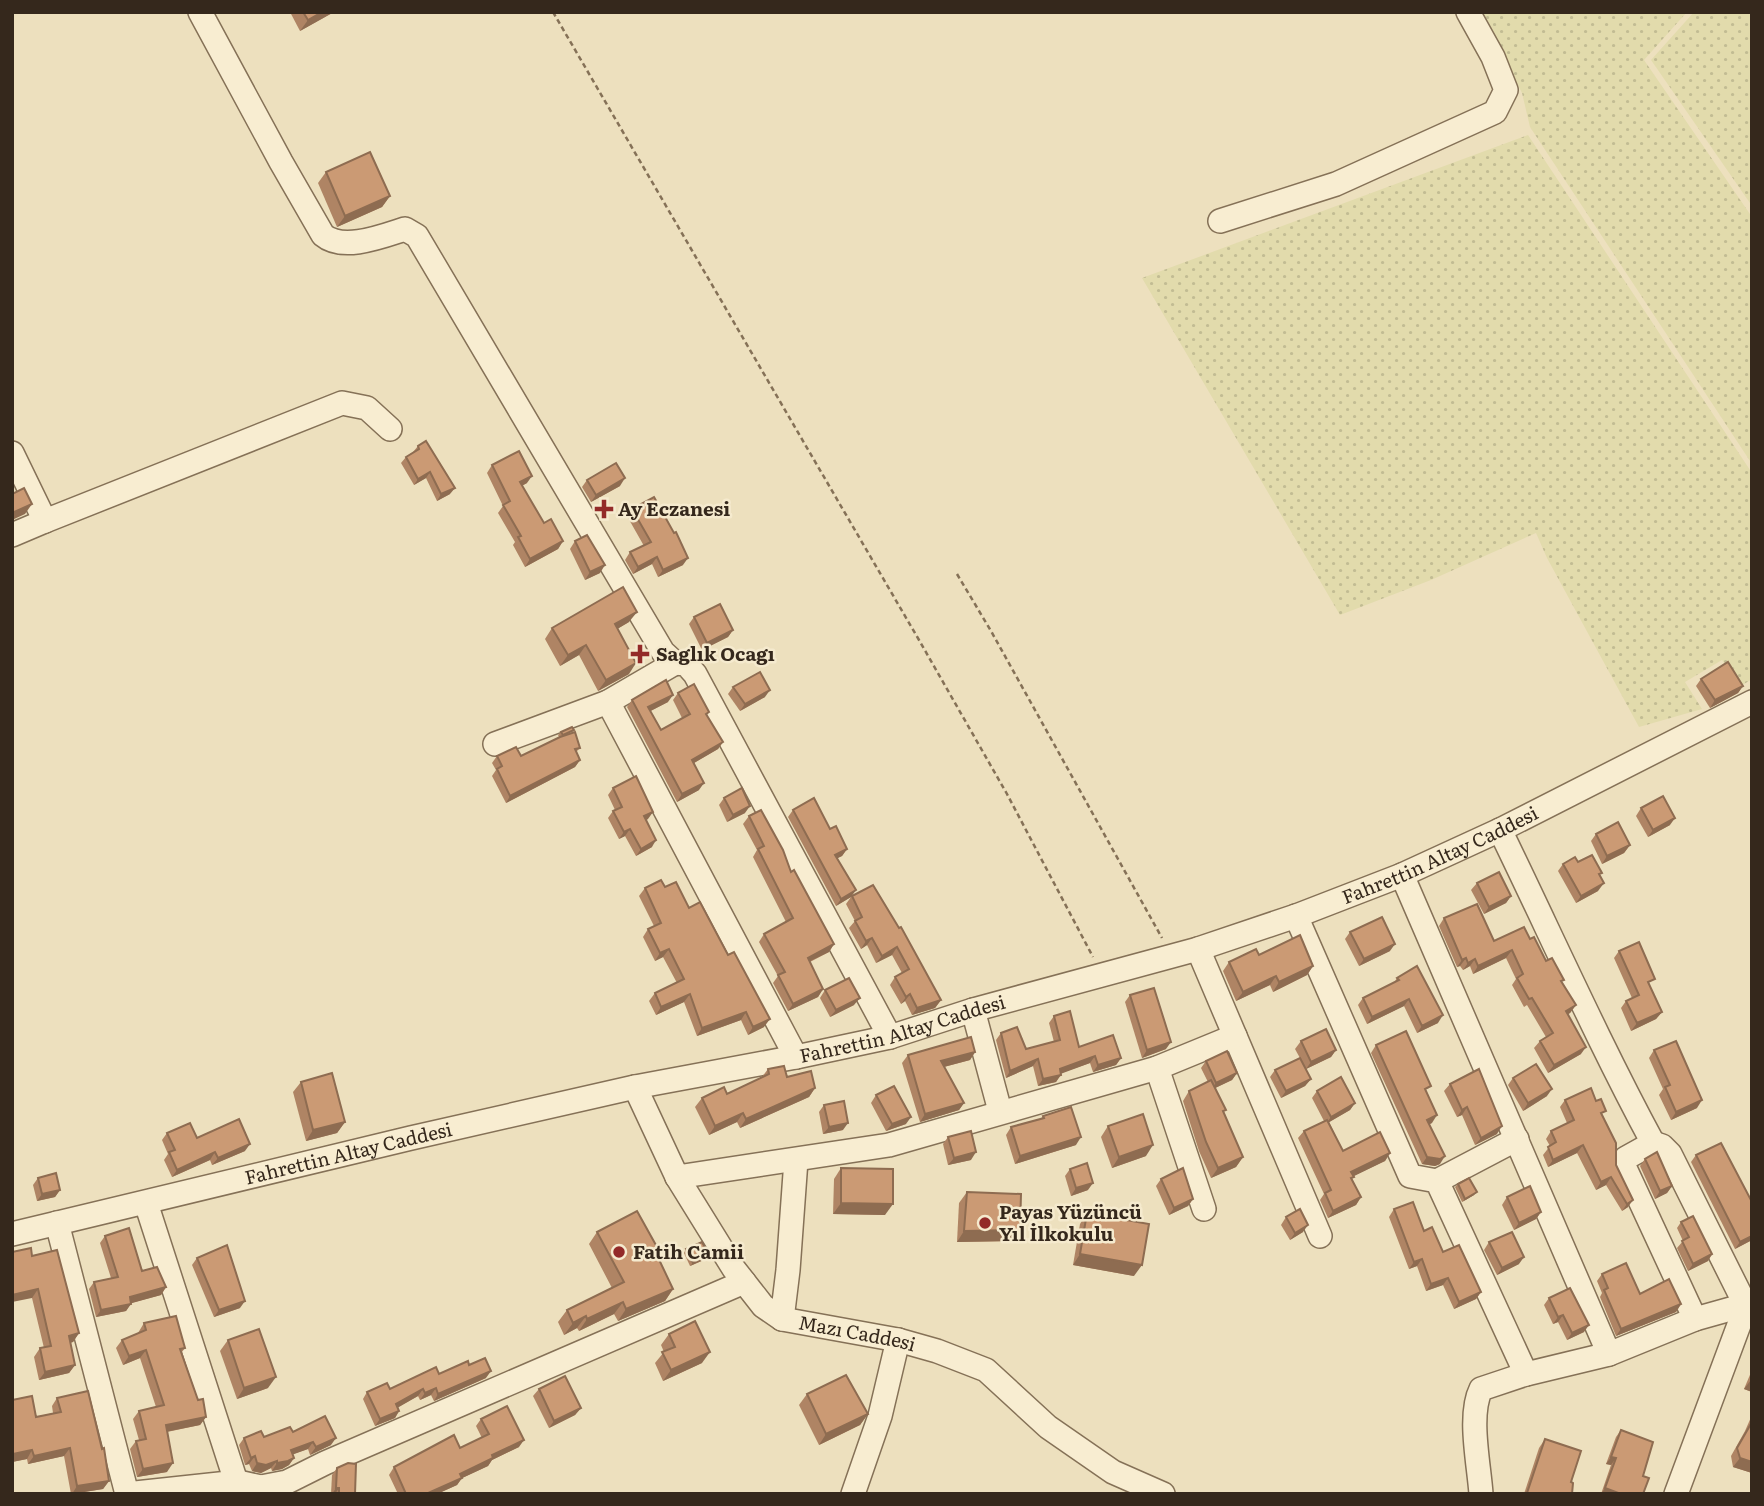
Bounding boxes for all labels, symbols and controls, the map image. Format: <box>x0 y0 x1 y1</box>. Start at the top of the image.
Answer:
place label: Ay Eczanesi <box>618 494 730 522</box>
marker: Ay Eczanesi <box>596 501 612 517</box>
place label: Saglık Ocagı <box>656 639 775 667</box>
marker: Saglık Ocagı <box>630 644 650 664</box>
street label: Fahrettin Altay Caddesi <box>1337 798 1542 910</box>
street label: Fahrettin Altay Caddesi <box>797 987 1008 1069</box>
street label: Fahrettin Altay Caddesi <box>242 1114 455 1191</box>
place label: Payas Yüzüncü Yıl İlkokulu <box>999 1197 1142 1247</box>
marker: Payas Yüzüncü Yıl İlkokulu <box>977 1215 993 1231</box>
place label: Fatih Camii <box>633 1237 744 1265</box>
marker: Fatih Camii <box>611 1244 627 1260</box>
street label: Mazı Caddesi <box>796 1307 919 1357</box>

